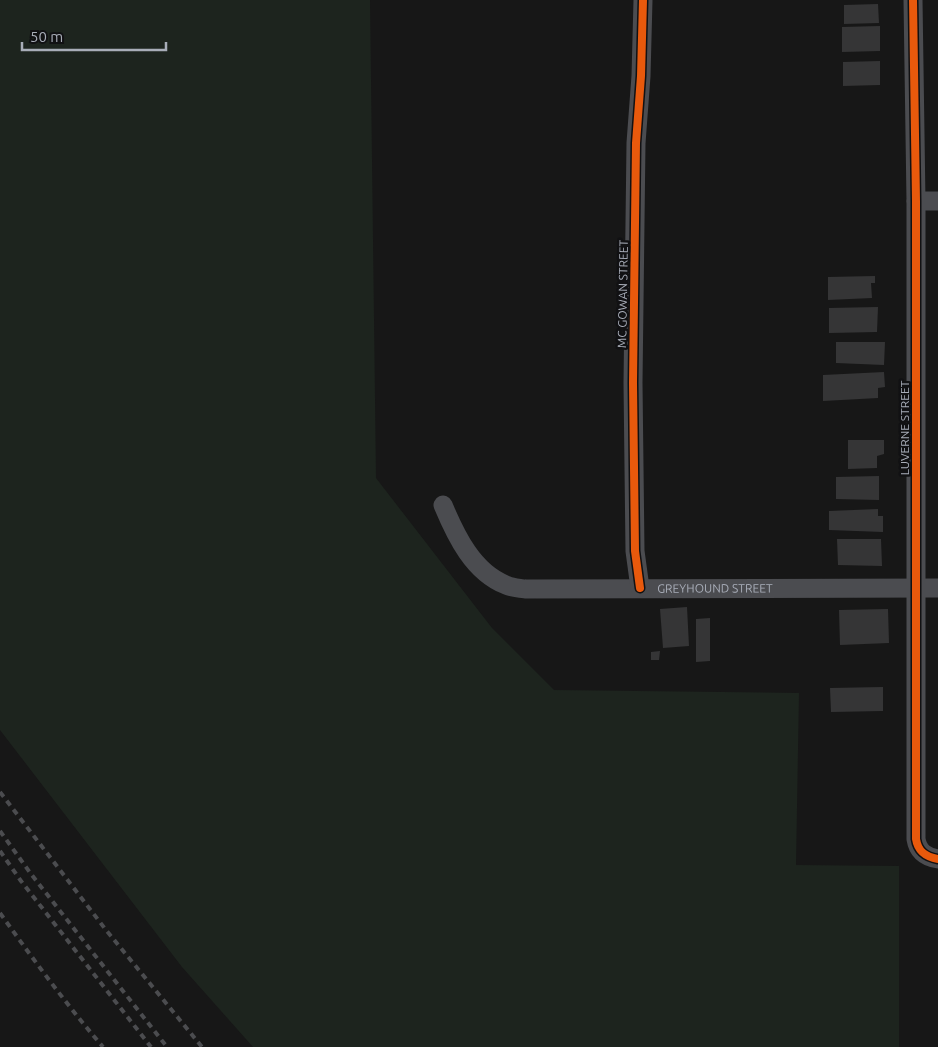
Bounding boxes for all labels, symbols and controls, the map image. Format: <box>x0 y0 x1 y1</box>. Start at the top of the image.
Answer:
scale bar <box>22 20 166 52</box>
text: 50 m <box>30 28 63 45</box>
street label: MC GOWAN STREET <box>615 239 630 348</box>
street label: LUVERNE STREET <box>898 380 911 475</box>
street label: GREYHOUND STREET <box>657 581 773 595</box>

